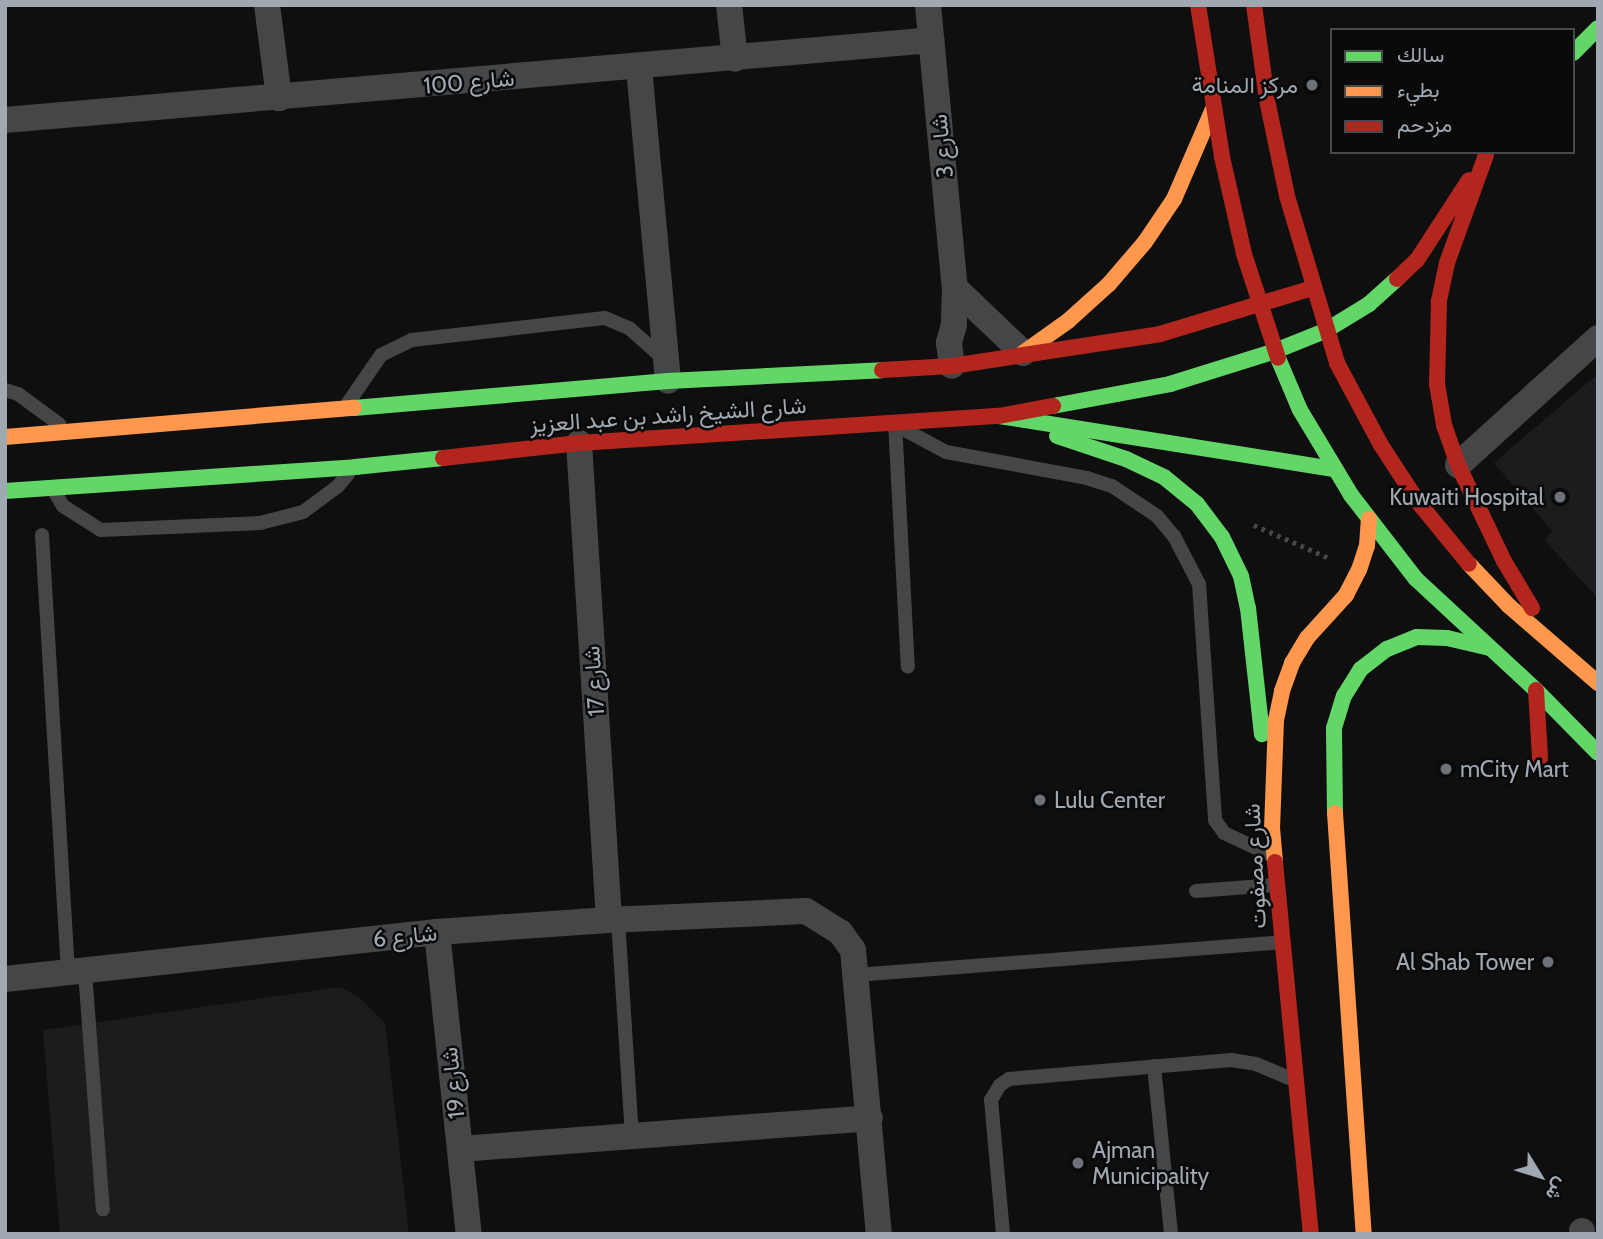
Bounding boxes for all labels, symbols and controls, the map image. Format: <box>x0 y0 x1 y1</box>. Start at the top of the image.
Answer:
legend <box>1330 28 1575 154</box>
text: سالك <box>1397 42 1444 67</box>
street label: شارع 100 <box>422 64 516 100</box>
place label: مركز المنامة <box>1192 71 1298 99</box>
marker: مركز المنامة <box>1304 77 1320 93</box>
text: بطيء <box>1397 77 1440 102</box>
text: مزدحم <box>1397 112 1452 137</box>
street label: شارع 3 <box>925 113 959 179</box>
street label: شارع الشيخ راشد بن عبد العزيز <box>529 392 807 438</box>
place label: Kuwaiti Hospital <box>1389 483 1544 511</box>
marker: Kuwaiti Hospital <box>1550 487 1570 507</box>
street label: شارع 17 <box>578 645 610 717</box>
place label: mCity Mart <box>1460 755 1569 783</box>
marker: mCity Mart <box>1438 761 1454 777</box>
place label: Lulu Center <box>1054 786 1165 814</box>
marker: Lulu Center <box>1032 792 1048 808</box>
street label: شارع مصفوت <box>1238 803 1272 929</box>
street label: شارع 6 <box>371 919 439 953</box>
place label: Al Shab Tower <box>1396 948 1534 976</box>
marker: Al Shab Tower <box>1540 954 1556 970</box>
street label: شارع 19 <box>436 1046 470 1120</box>
place label: Ajman Municipality <box>1092 1136 1209 1190</box>
north arrow <box>1505 1141 1575 1211</box>
marker: Ajman Municipality <box>1070 1155 1086 1171</box>
text: ش <box>1541 1173 1573 1205</box>

